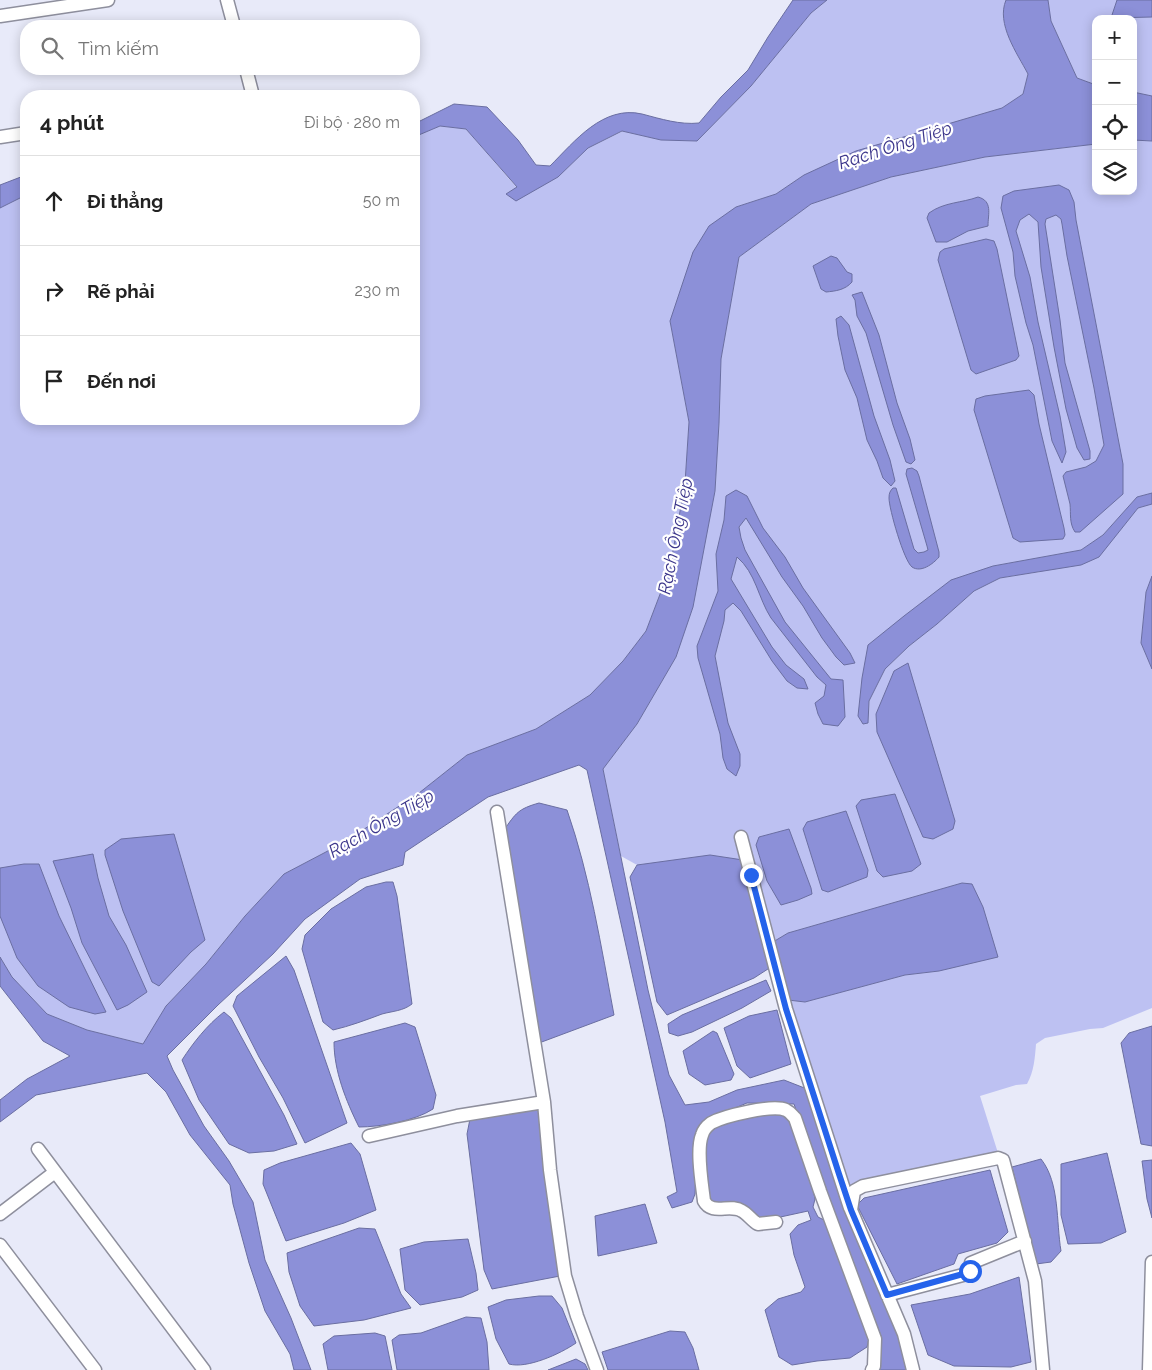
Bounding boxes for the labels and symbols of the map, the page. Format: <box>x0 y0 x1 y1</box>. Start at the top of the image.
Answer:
water label: Rạch Ông Tiệp <box>836 117 954 173</box>
water label: Rạch Ông Tiệp <box>653 476 697 596</box>
water label: Rạch Ông Tiệp <box>325 784 437 862</box>
route end <box>740 864 763 887</box>
route start <box>959 1260 982 1283</box>

